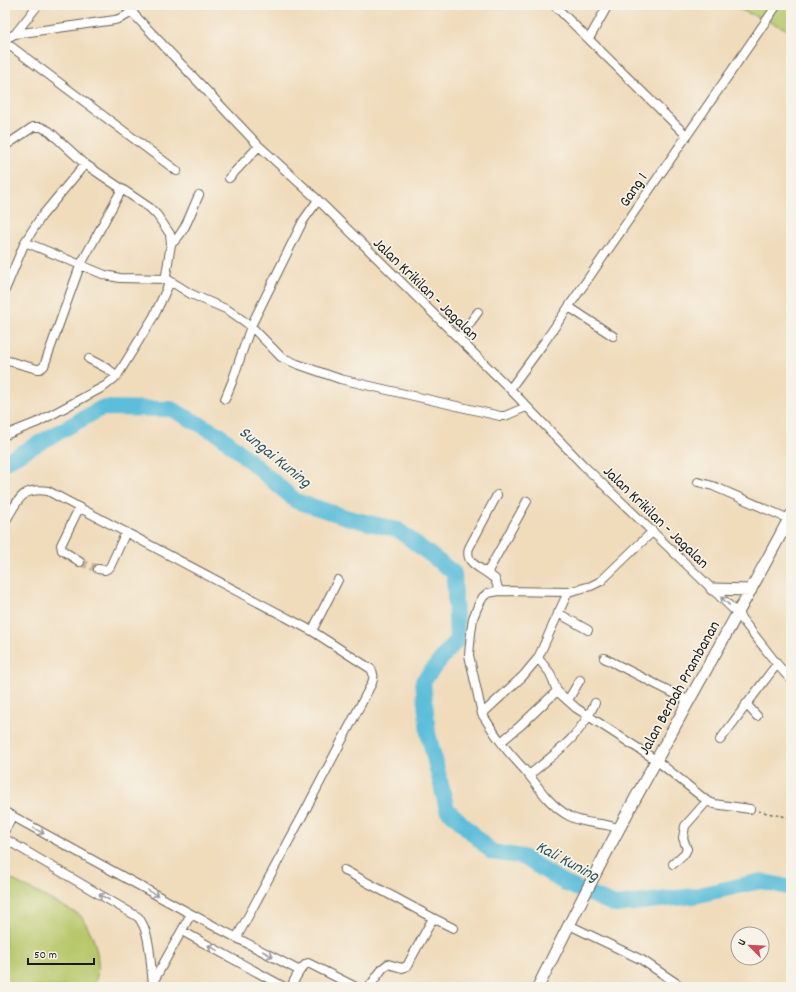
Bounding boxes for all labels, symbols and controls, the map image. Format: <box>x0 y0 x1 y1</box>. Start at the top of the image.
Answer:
street label: Gang 1 <box>614 169 654 212</box>
street label: Jalan Krikilan - Jagalan <box>367 233 483 347</box>
water label: Sungai Kuning <box>233 422 316 495</box>
street label: Jalan Krikilan - Jagalan <box>597 461 713 575</box>
one-way arrow <box>720 596 730 606</box>
street label: Jalan Berbah Prambanan <box>634 617 727 759</box>
one-way arrow <box>33 827 45 835</box>
water label: Kali Kuning <box>531 836 603 890</box>
one-way arrow <box>147 890 159 898</box>
one-way arrow <box>98 892 110 900</box>
north arrow <box>730 926 770 966</box>
text: U <box>734 937 751 948</box>
scale bar <box>28 940 94 966</box>
one-way arrow <box>207 944 219 952</box>
text: 50 m <box>34 947 57 964</box>
one-way arrow <box>262 951 274 958</box>

